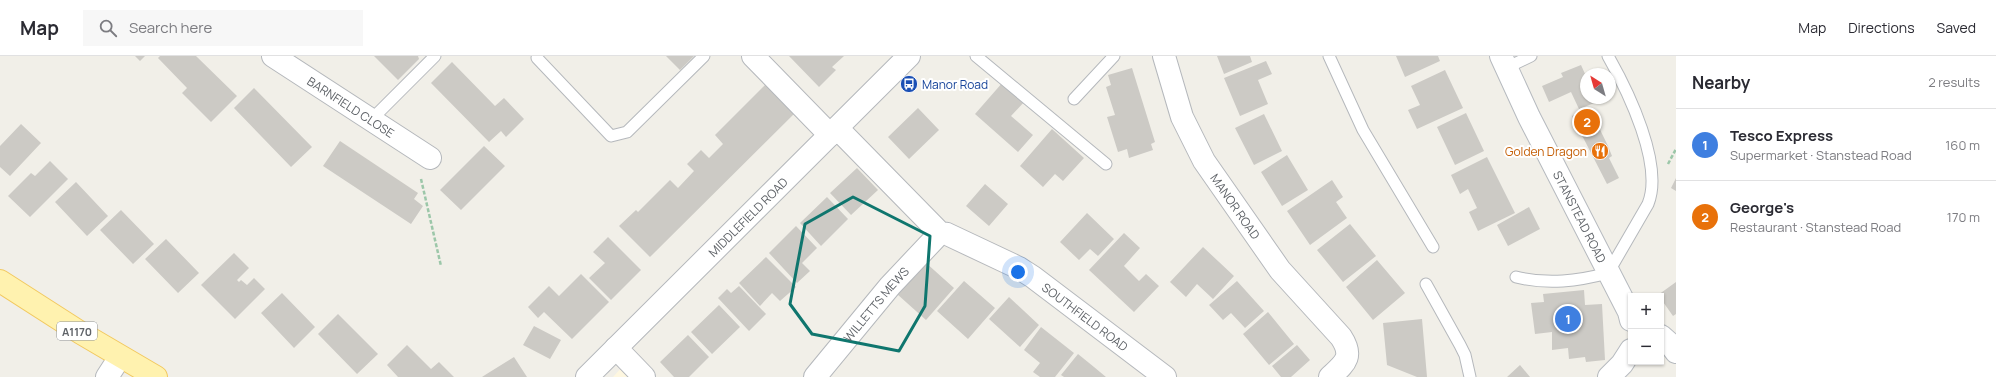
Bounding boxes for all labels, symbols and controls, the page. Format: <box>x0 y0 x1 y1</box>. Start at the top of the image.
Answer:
search box <box>83 10 363 46</box>
text: Map <box>20 15 59 41</box>
icon: search <box>97 17 119 39</box>
text: Search here <box>129 17 212 38</box>
text: Map <box>1798 18 1826 37</box>
text: Directions <box>1848 18 1915 37</box>
text: Saved <box>1937 18 1976 37</box>
north arrow <box>1580 68 1616 104</box>
text: Nearby <box>1692 71 1750 94</box>
street label: BARNFIELD CLOSE <box>304 72 398 141</box>
text: 2 results <box>1928 73 1980 91</box>
bus stop icon: Manor Road <box>899 74 919 94</box>
place label: Manor Road <box>922 76 988 93</box>
pin: 2 <box>1574 107 1600 137</box>
text: Tesco Express <box>1730 125 1833 146</box>
text: 1 <box>1702 136 1708 154</box>
text: 160 m <box>1945 136 1980 154</box>
restaurant icon: Golden Dragon <box>1590 141 1610 161</box>
place label: Golden Dragon <box>1505 143 1587 160</box>
text: Supermarket · Stanstead Road <box>1730 146 1912 164</box>
street label: STANSTEAD ROAD <box>1549 168 1611 266</box>
street label: MANOR ROAD <box>1207 170 1264 242</box>
street label: MIDDLEFIELD ROAD <box>704 173 791 260</box>
text: George's <box>1730 197 1794 218</box>
text: 2 <box>1701 208 1709 226</box>
text: 170 m <box>1947 208 1980 226</box>
text: Restaurant · Stanstead Road <box>1730 218 1901 236</box>
your location <box>1008 262 1028 282</box>
street label: WILLETTS MEWS <box>839 263 912 345</box>
street label: SOUTHFIELD ROAD <box>1039 278 1132 355</box>
map controls <box>1628 293 1664 365</box>
button: + <box>1628 293 1664 329</box>
pin: 1 <box>1555 304 1581 334</box>
road number: A1170 <box>57 322 97 340</box>
button: − <box>1628 329 1664 365</box>

